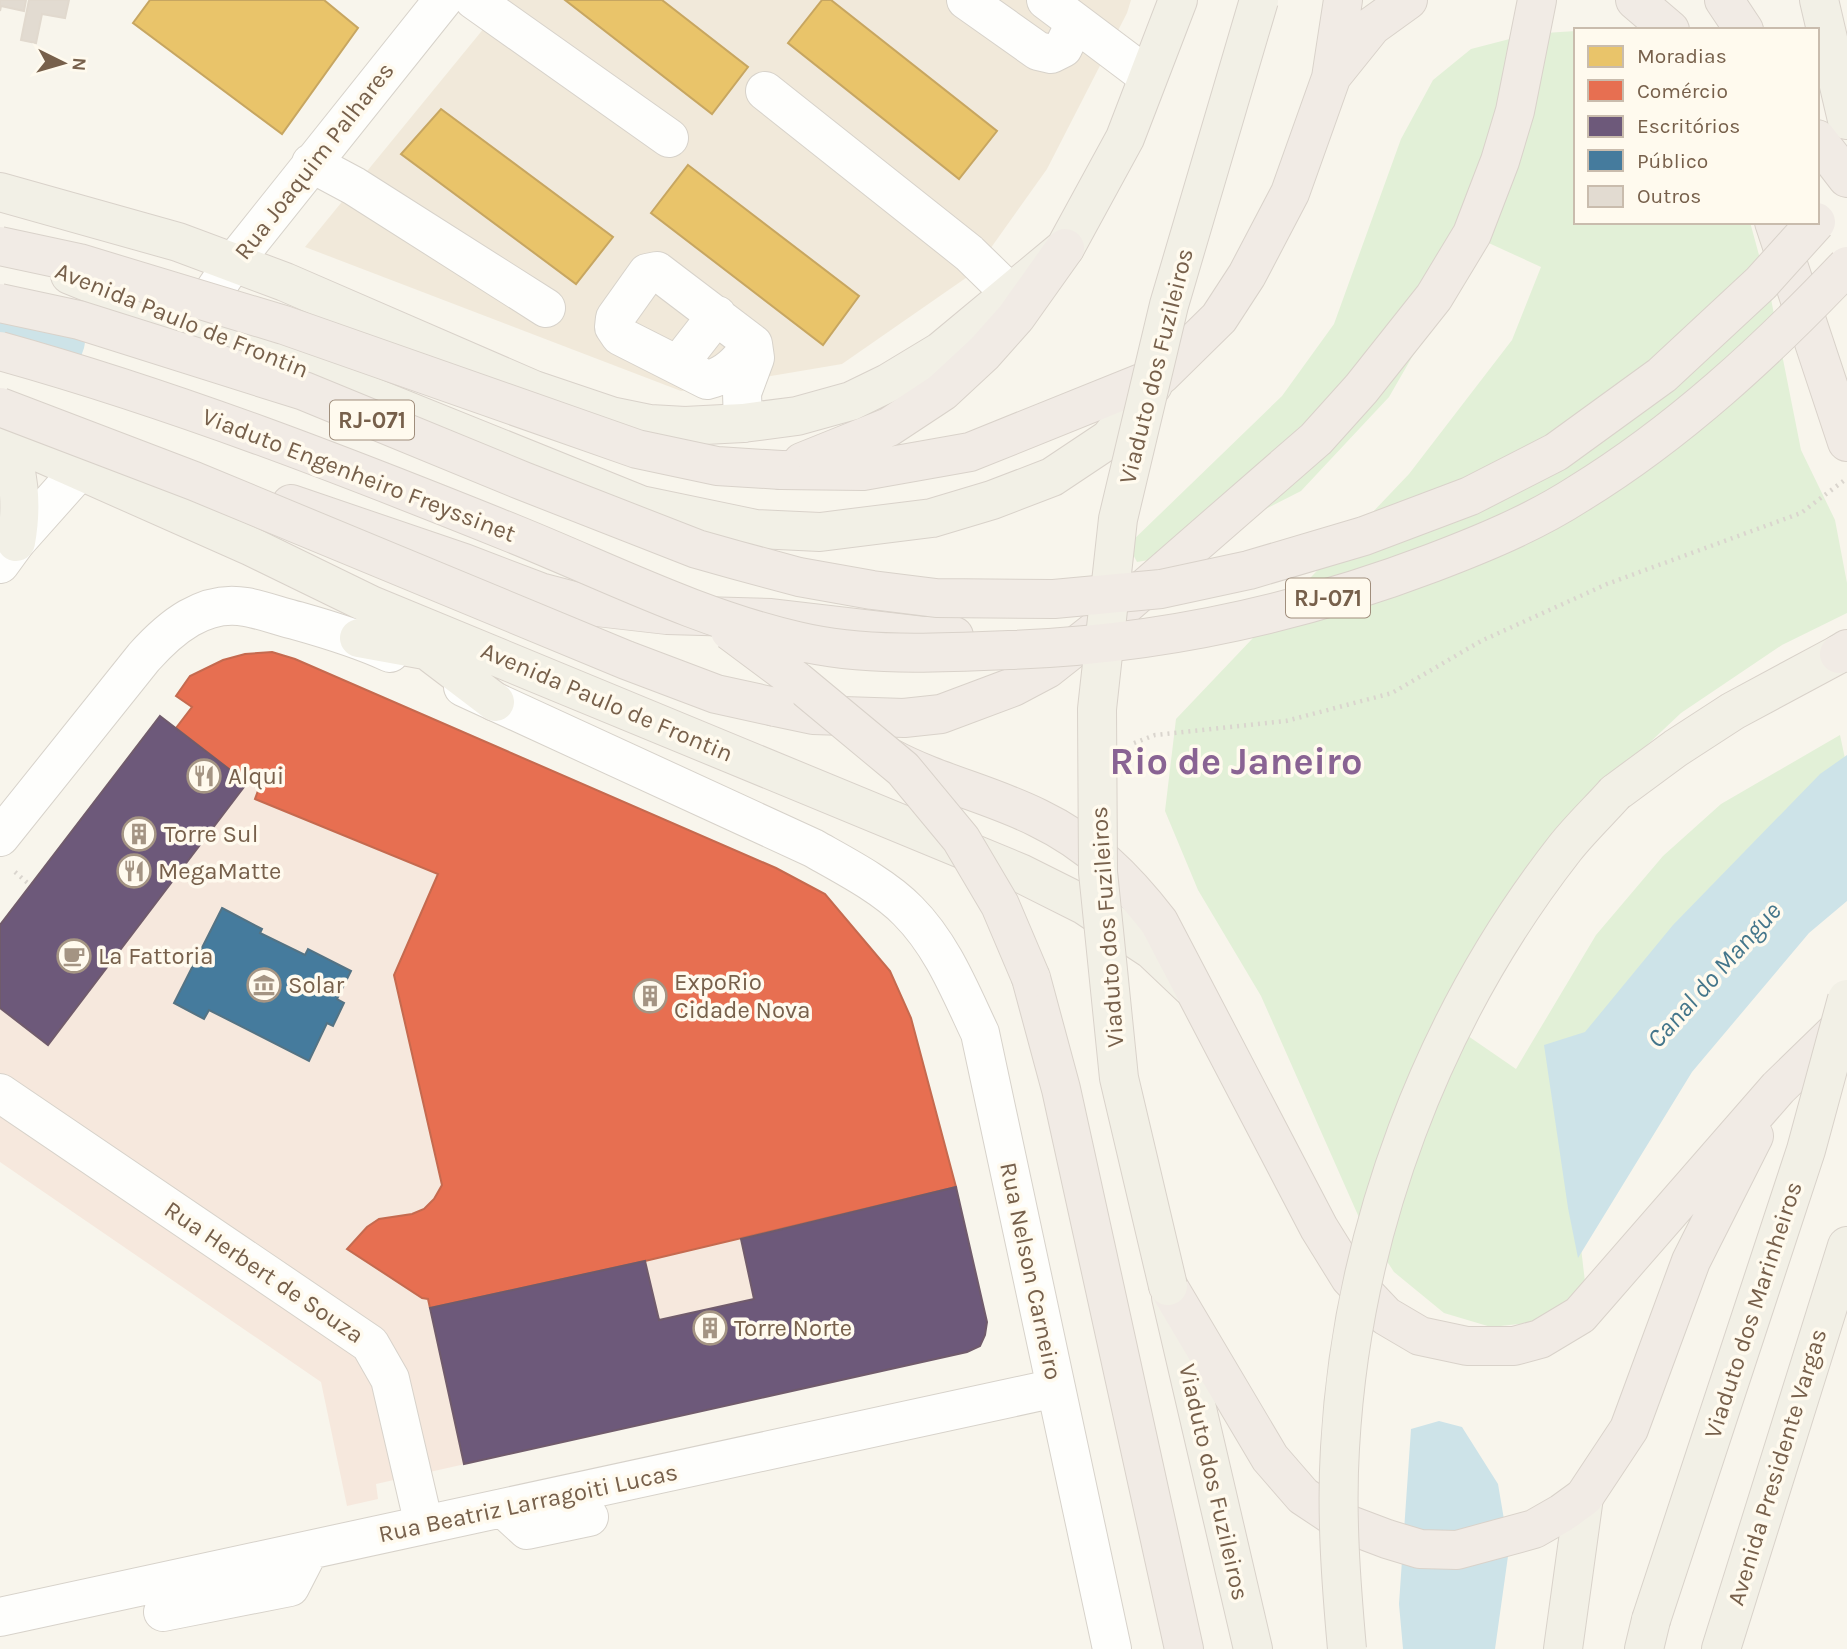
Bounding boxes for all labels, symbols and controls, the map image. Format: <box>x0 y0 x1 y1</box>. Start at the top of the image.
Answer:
north arrow <box>28 28 98 98</box>
legend <box>1574 28 1819 224</box>
text: Moradias <box>1637 44 1727 68</box>
text: N <box>67 57 90 72</box>
street label: Rua Joaquim Palhares <box>228 57 400 265</box>
text: Comércio <box>1637 79 1728 103</box>
text: Escritórios <box>1637 114 1740 138</box>
text: Público <box>1637 149 1708 173</box>
text: Outros <box>1637 184 1701 208</box>
street label: Viaduto dos Fuzileiros <box>1113 245 1199 487</box>
street label: Avenida Paulo de Frontin <box>51 256 313 384</box>
road number: RJ-071 <box>330 400 414 440</box>
street label: Viaduto Engenheiro Freyssinet <box>198 402 520 548</box>
road number: RJ-071 <box>1286 578 1370 618</box>
street label: Avenida Paulo de Frontin <box>477 636 737 768</box>
district label: Rio de Janeiro <box>1110 739 1362 784</box>
restaurant icon: Alqui <box>185 757 223 795</box>
place label: Alqui <box>228 762 284 790</box>
street label: Viaduto dos Fuzileiros <box>1085 805 1129 1049</box>
building icon: Torre Sul <box>120 815 158 853</box>
place label: Torre Sul <box>164 820 258 848</box>
restaurant icon: MegaMatte <box>115 852 153 890</box>
place label: MegaMatte <box>158 857 281 885</box>
water label: Canal do Mangue <box>1640 896 1788 1054</box>
cafe icon: La Fattoria <box>55 937 93 975</box>
place label: La Fattoria <box>98 942 214 970</box>
museum icon: Solar <box>245 966 283 1004</box>
place label: ExpoRio Cidade Nova <box>674 968 810 1024</box>
place label: Solar <box>288 971 345 999</box>
building icon: ExpoRio Cidade Nova <box>631 977 669 1015</box>
street label: Rua Nelson Carneiro <box>994 1160 1068 1382</box>
street label: Viaduto dos Marinheiros <box>1698 1178 1808 1442</box>
street label: Rua Herbert de Souza <box>159 1195 369 1349</box>
building icon: Torre Norte <box>691 1309 729 1347</box>
place label: Torre Norte <box>734 1314 852 1342</box>
street label: Avenida Presidente Vargas <box>1721 1325 1833 1609</box>
street label: Viaduto dos Fuzileiros <box>1173 1361 1255 1603</box>
street label: Rua Beatriz Larragoiti Lucas <box>376 1458 680 1548</box>

